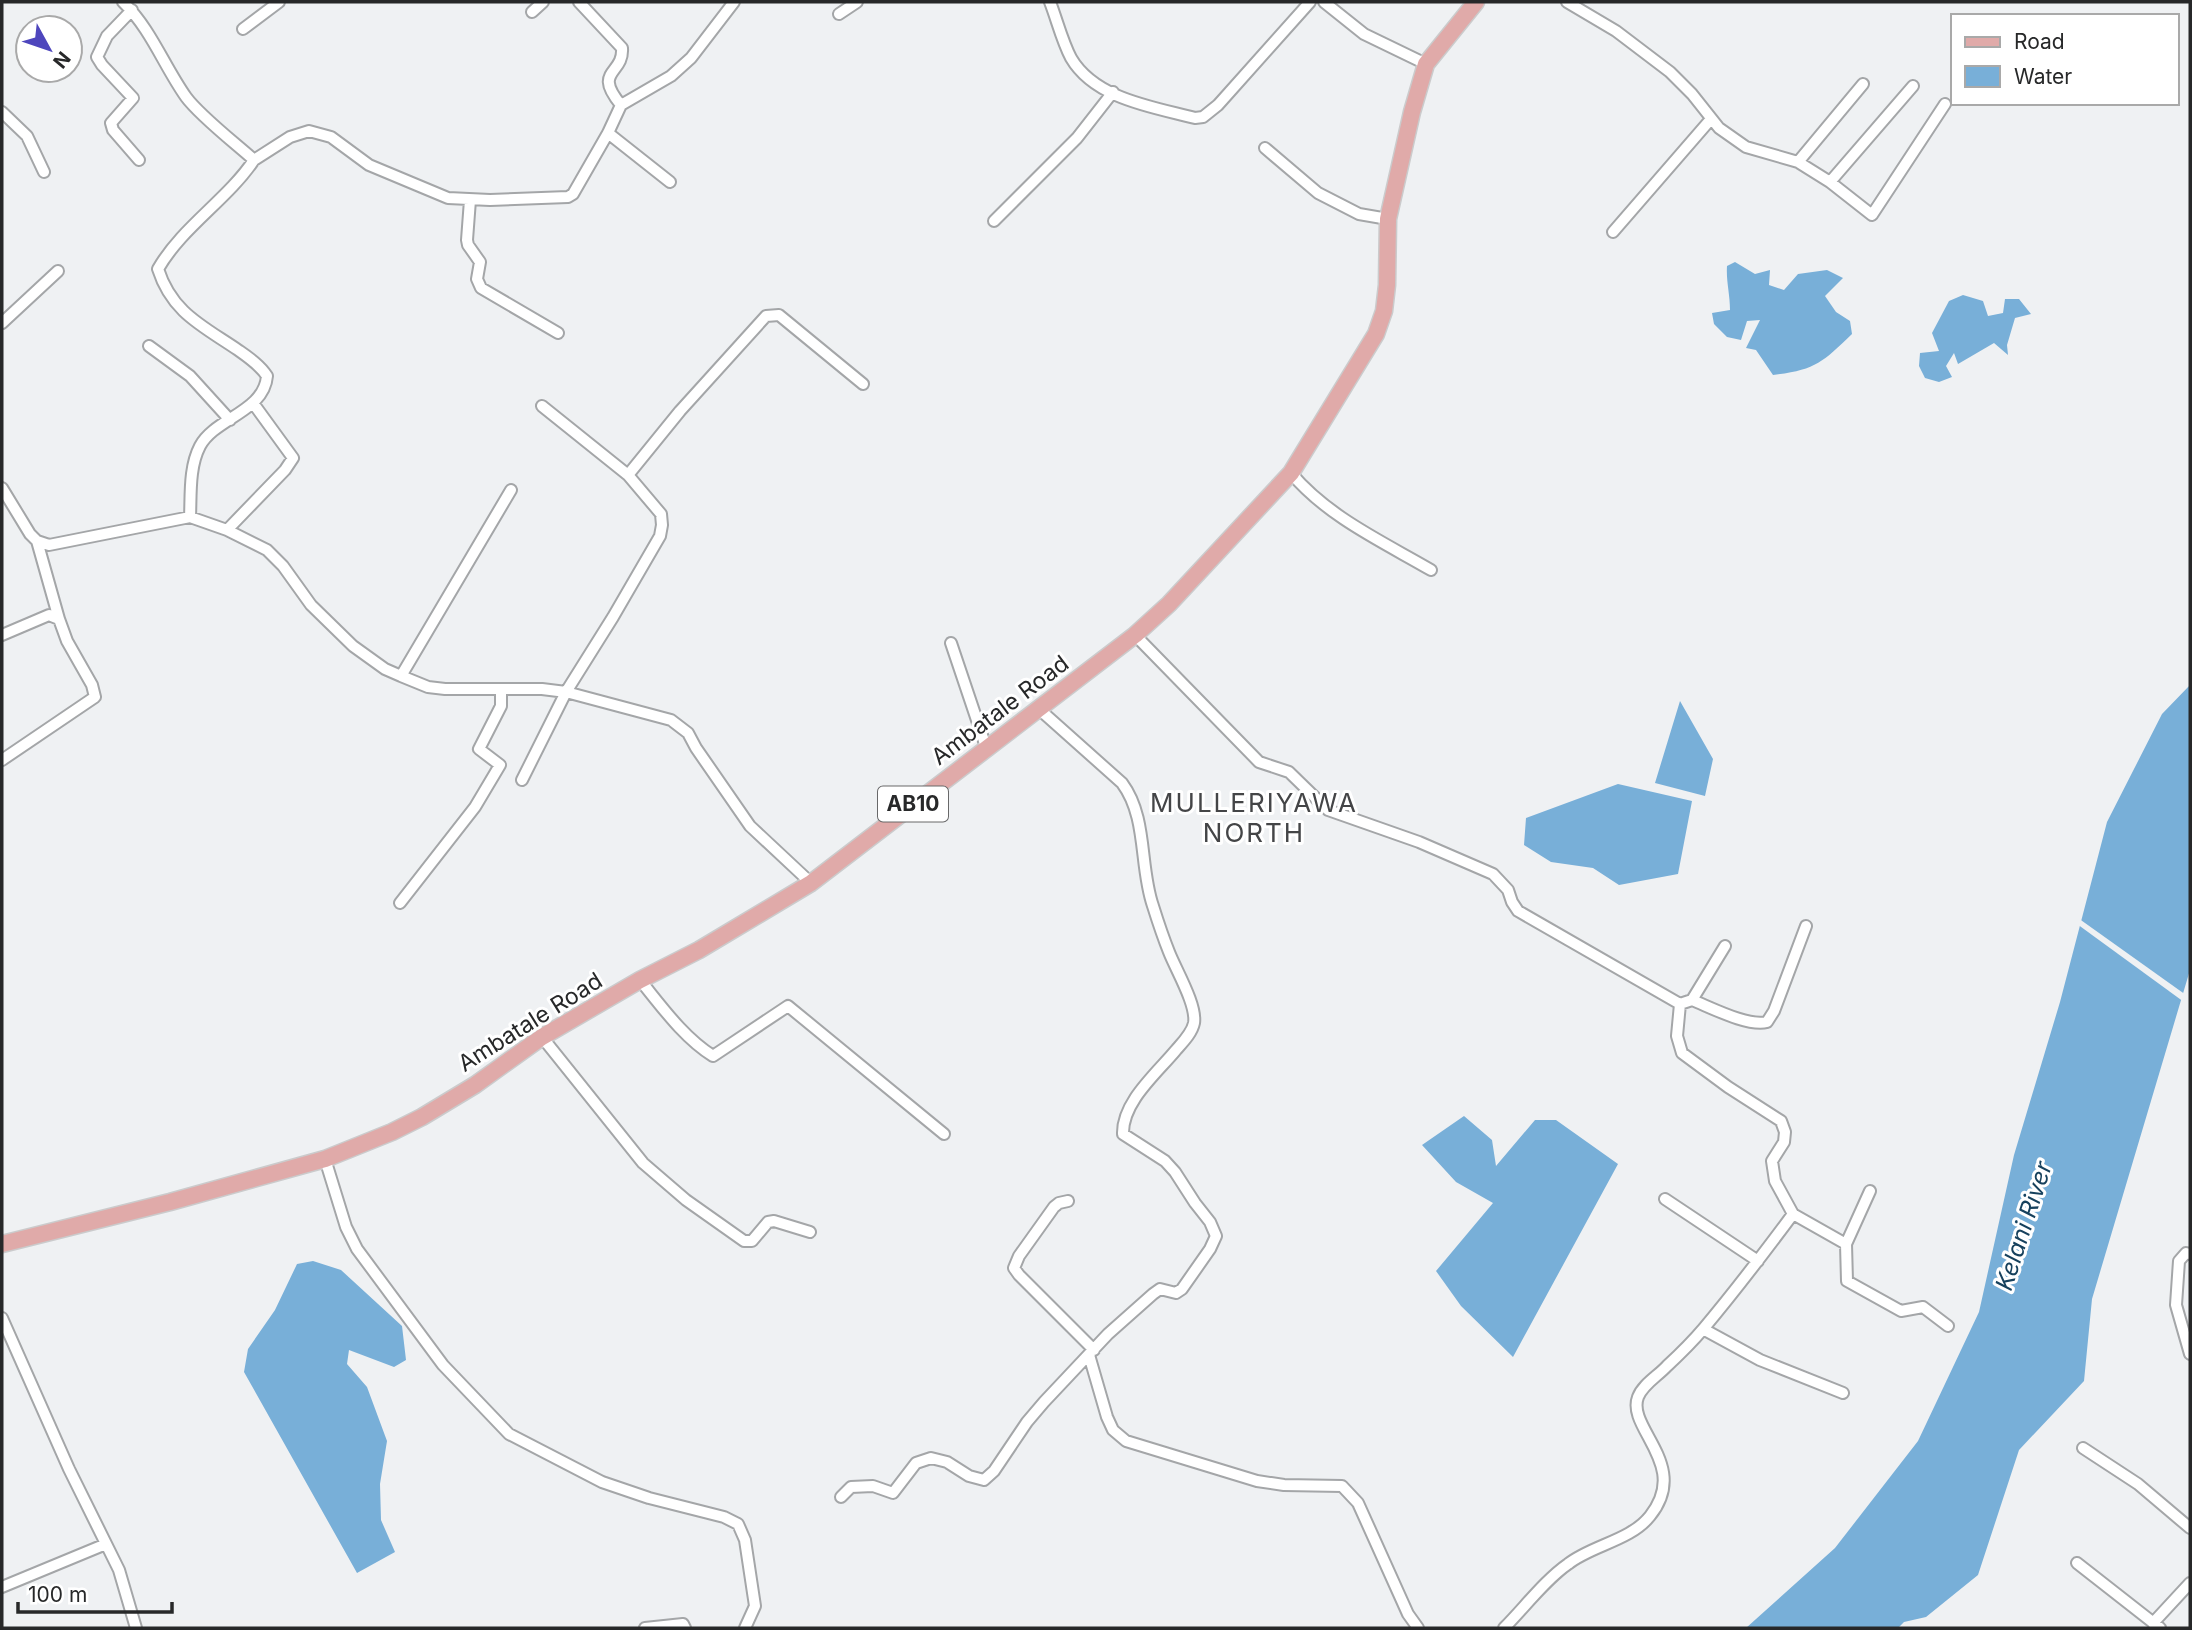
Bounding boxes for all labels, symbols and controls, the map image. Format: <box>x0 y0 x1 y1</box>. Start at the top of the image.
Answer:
north arrow <box>14 14 84 84</box>
legend <box>1951 14 2178 105</box>
text: Road <box>2014 29 2065 54</box>
text: N <box>48 47 75 73</box>
text: Water <box>2014 64 2072 89</box>
street label: Ambatale Road <box>926 649 1074 771</box>
road number: AB10 <box>878 786 948 822</box>
district label: MULLERIYAWA NORTH <box>1150 787 1358 848</box>
street label: Ambatale Road <box>453 966 607 1078</box>
water label: Kelani River <box>1989 1157 2058 1294</box>
scale bar <box>18 1570 172 1614</box>
text: 100 m <box>28 1582 87 1607</box>

